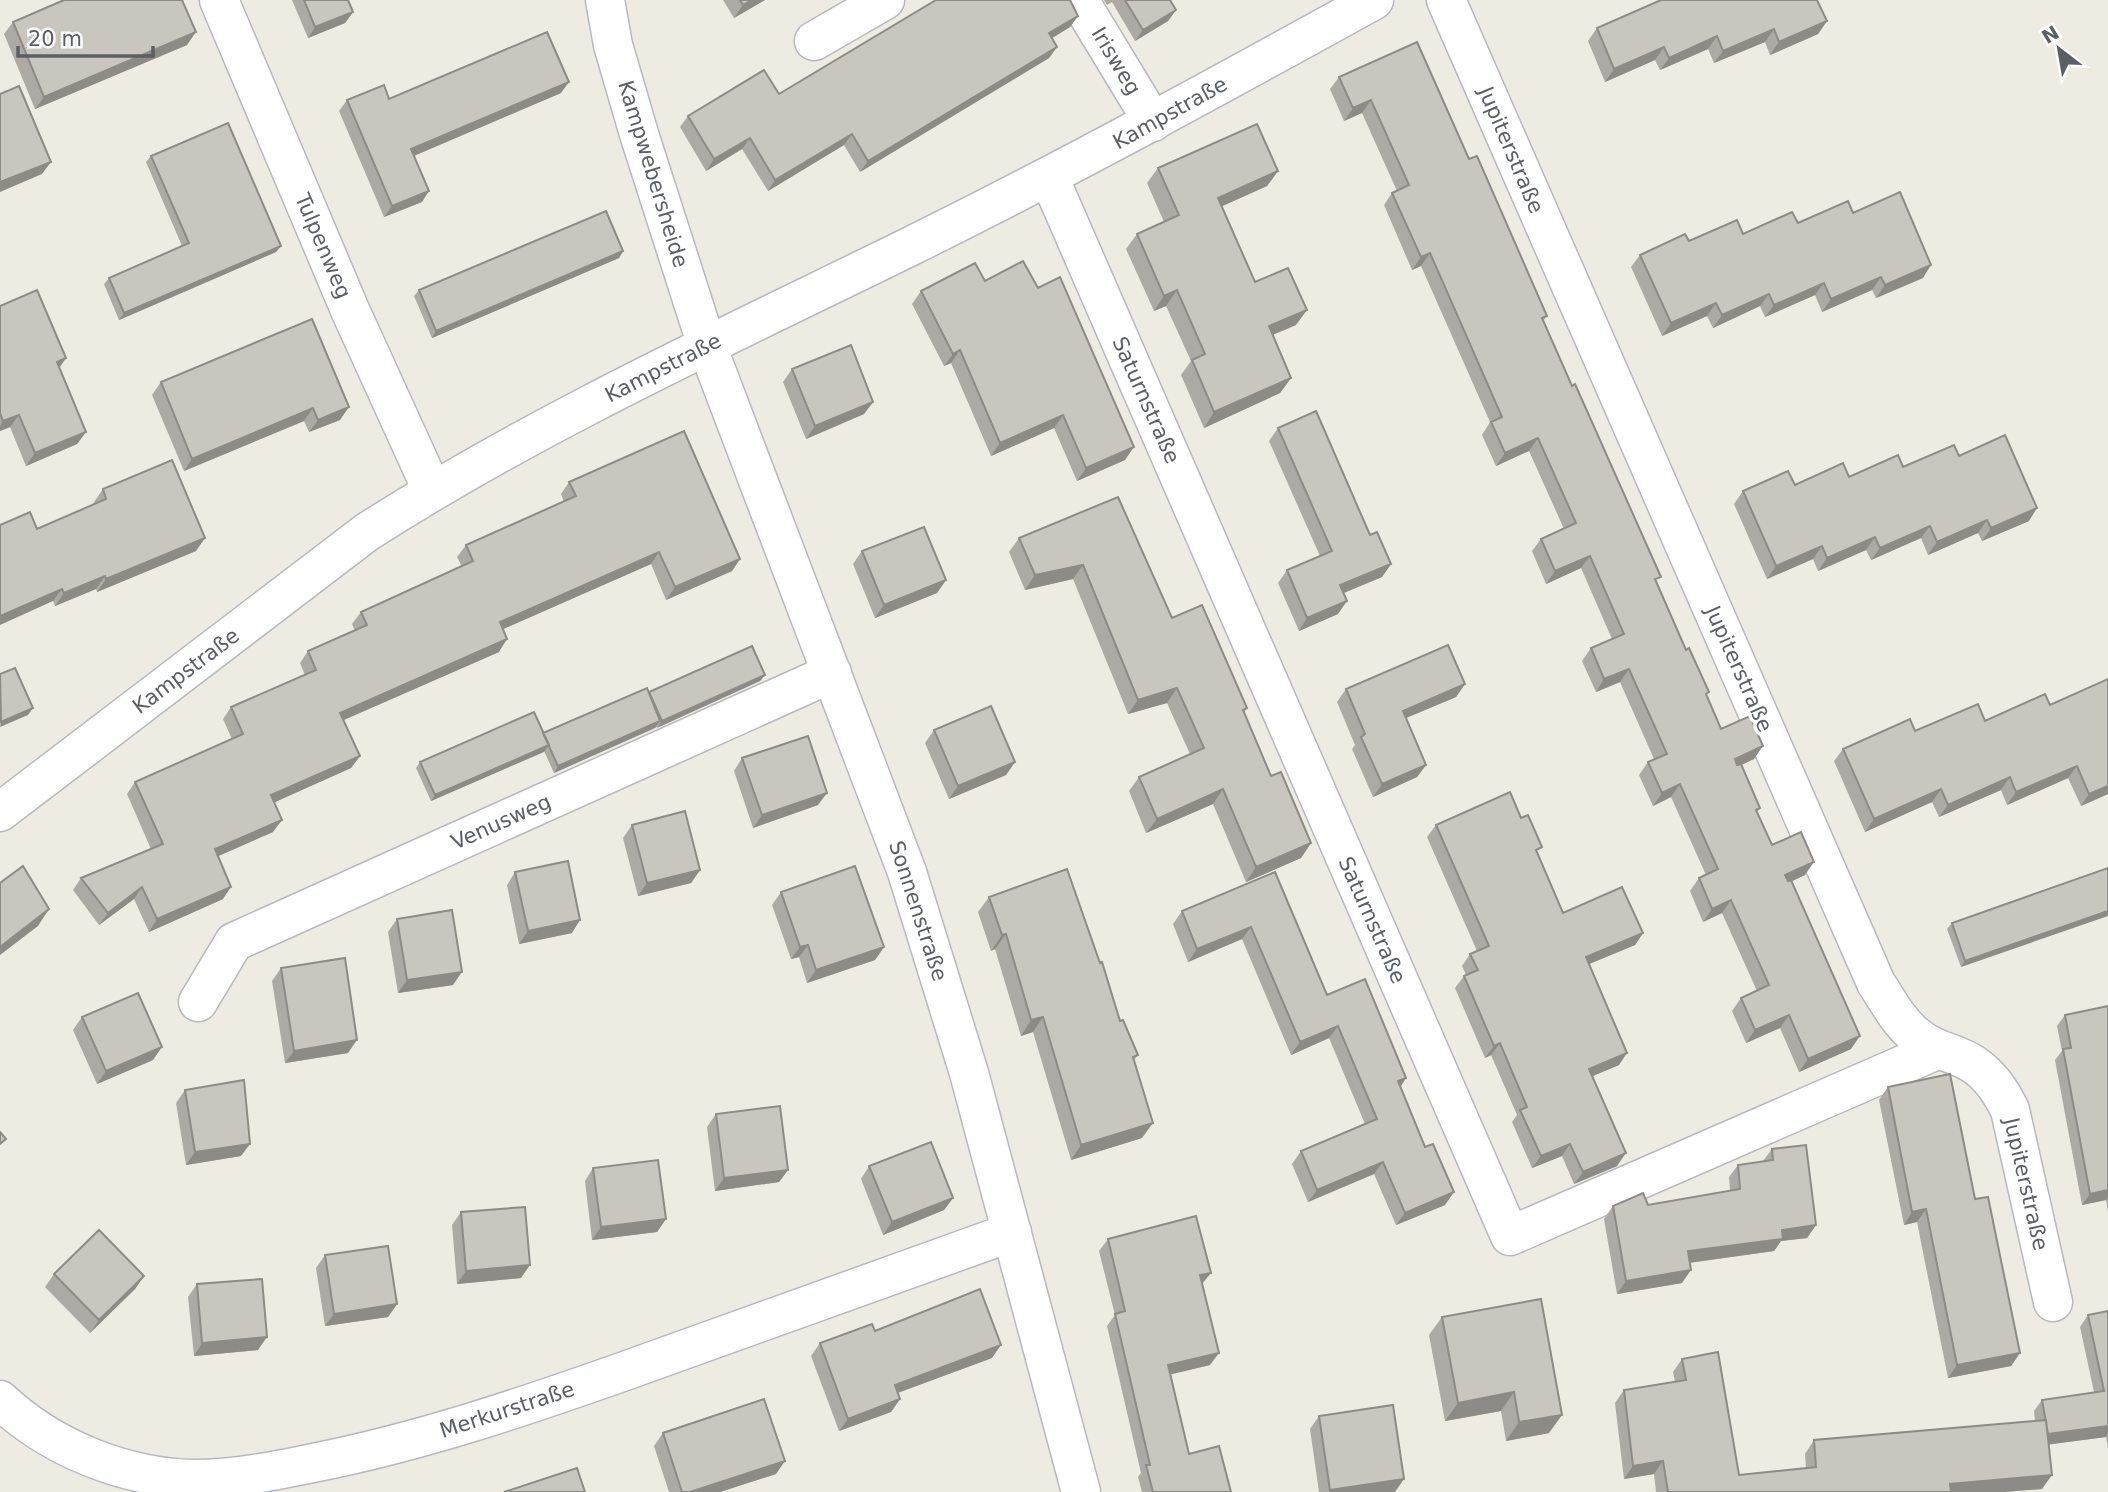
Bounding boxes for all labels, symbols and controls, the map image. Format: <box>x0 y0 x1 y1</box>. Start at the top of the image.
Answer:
scale bar <box>18 14 152 58</box>
north arrow <box>2024 14 2094 84</box>
text: N <box>2038 21 2063 48</box>
street label: Irisweg <box>1086 23 1146 99</box>
text: 20 m <box>28 27 82 51</box>
street label: Kampstraße <box>1109 72 1231 154</box>
street label: Kampwebersheide <box>613 78 693 270</box>
street label: Jupiterstraße <box>1473 81 1548 217</box>
street label: Tulpenweg <box>290 189 356 302</box>
street label: Kampstraße <box>601 329 725 407</box>
street label: Saturnstraße <box>1107 333 1185 467</box>
street label: Jupiterstraße <box>1700 600 1777 736</box>
street label: Kampstraße <box>128 623 244 719</box>
street label: Venusweg <box>447 789 555 855</box>
street label: Sonnenstraße <box>884 838 952 984</box>
street label: Saturnstraße <box>1333 853 1411 987</box>
street label: Jupiterstraße <box>1999 1113 2053 1253</box>
street label: Merkurstraße <box>437 1377 577 1443</box>

